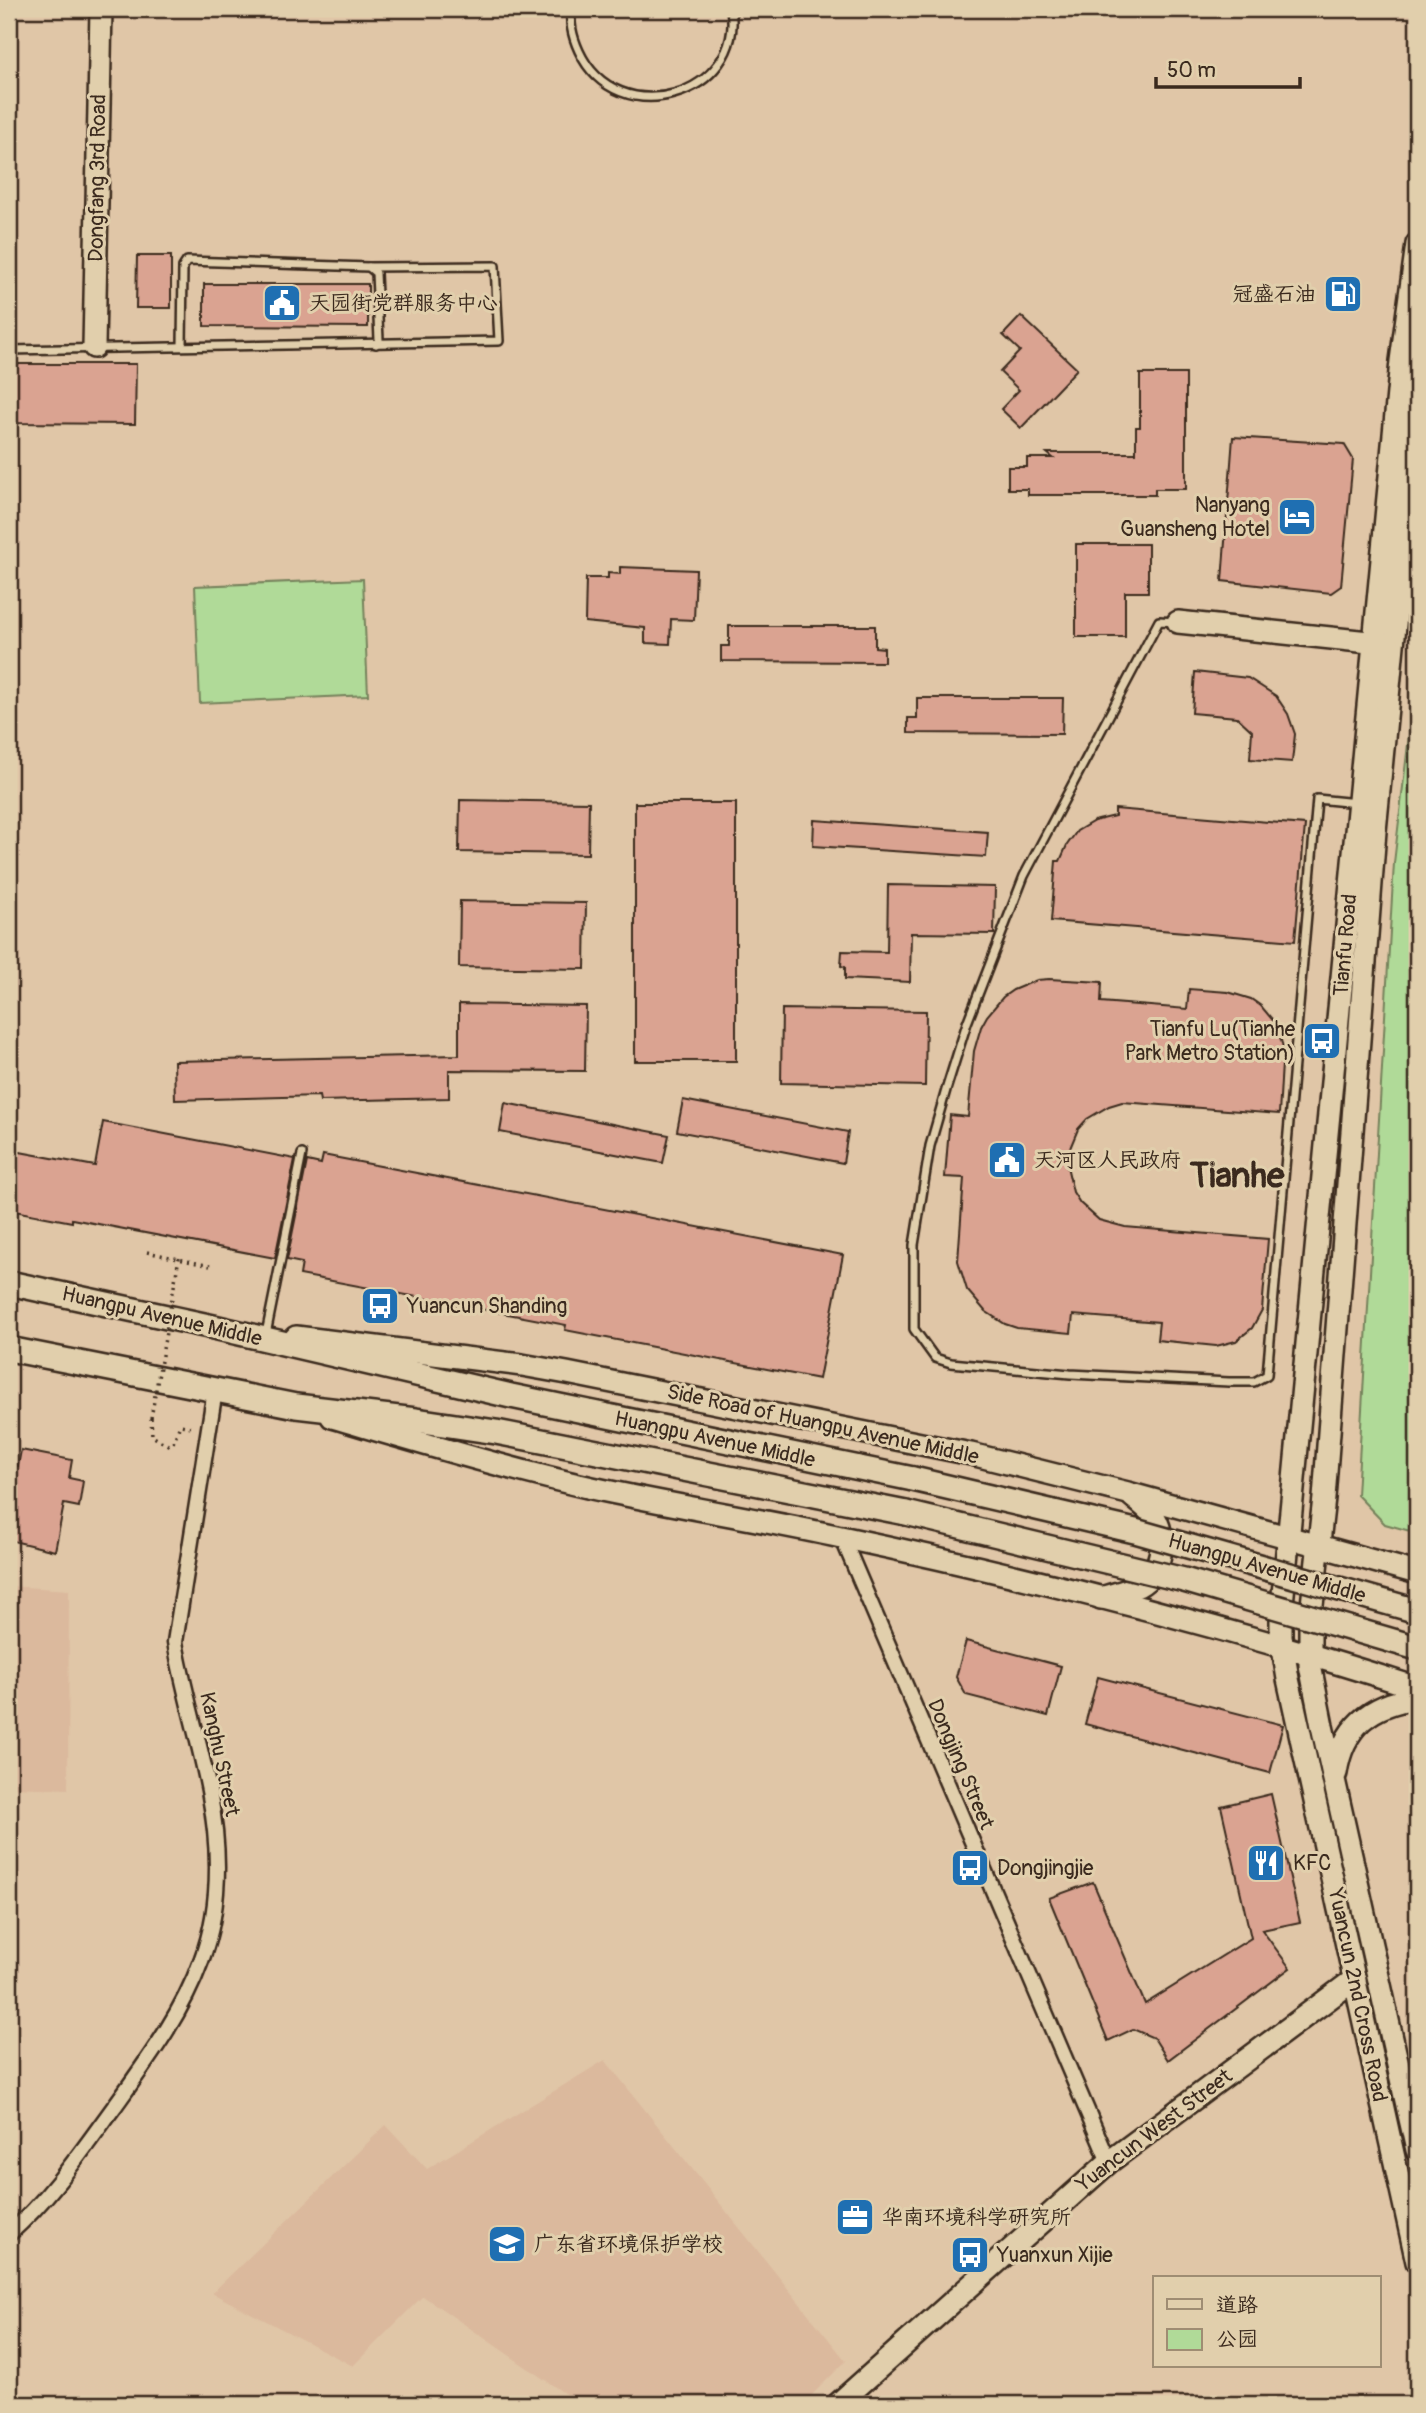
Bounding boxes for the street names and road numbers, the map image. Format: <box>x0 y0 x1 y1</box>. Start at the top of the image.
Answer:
street label: Dongfang 3rd Road <box>83 94 112 262</box>
street label: Tianfu Road <box>1328 893 1363 997</box>
street label: Huangpu Avenue Middle <box>59 1280 265 1353</box>
street label: Side Road of Huangpu Avenue Middle <box>665 1379 981 1469</box>
street label: Huangpu Avenue Middle <box>612 1405 818 1473</box>
street label: Huangpu Avenue Middle <box>1165 1527 1369 1610</box>
street label: Kanghu Street <box>193 1689 246 1819</box>
street label: Dongjing Street <box>921 1695 1000 1834</box>
street label: Yuancun 2nd Cross Road <box>1321 1885 1393 2104</box>
street label: Yuancun West Street <box>1070 2063 1238 2198</box>

